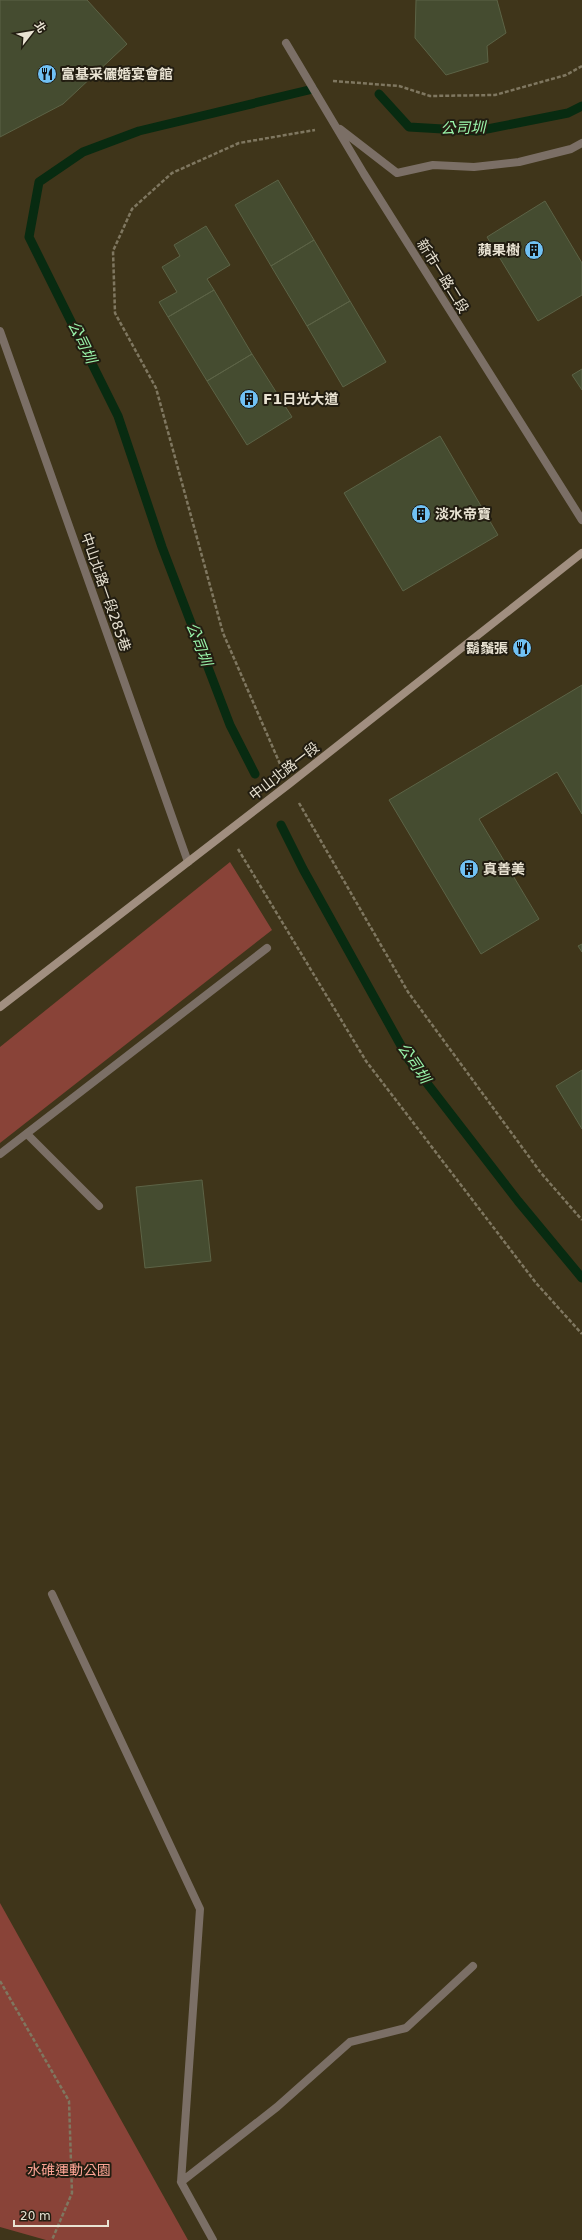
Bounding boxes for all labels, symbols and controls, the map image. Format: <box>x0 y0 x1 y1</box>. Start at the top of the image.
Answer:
north arrow <box>12 12 52 52</box>
text: 北 <box>32 19 49 35</box>
restaurant icon: 富基采儷婚宴會館 <box>36 63 58 85</box>
place label: 富基采儷婚宴會館 <box>61 66 173 82</box>
water label: 公司圳 <box>440 119 488 137</box>
street label: 新市一路二段 <box>414 236 472 316</box>
building icon: 蘋果樹 <box>523 239 545 261</box>
place label: 蘋果樹 <box>478 242 520 258</box>
water label: 公司圳 <box>64 318 101 368</box>
building icon: F1日光大道 <box>238 388 260 410</box>
place label: F1日光大道 <box>263 391 339 407</box>
building icon: 淡水帝寶 <box>410 503 432 525</box>
place label: 淡水帝寶 <box>435 506 491 522</box>
street label: 中山北路一段285巷 <box>78 530 134 654</box>
water label: 公司圳 <box>183 620 216 670</box>
restaurant icon: 鬍鬚張 <box>511 637 533 659</box>
place label: 鬍鬚張 <box>466 640 508 656</box>
street label: 中山北路一段 <box>246 739 322 803</box>
building icon: 真善美 <box>458 858 480 880</box>
place label: 真善美 <box>483 861 525 877</box>
water label: 公司圳 <box>394 1039 435 1088</box>
park label: 水碓運動公園 <box>27 2162 111 2178</box>
scale bar <box>14 2202 108 2228</box>
text: 20 m <box>20 2209 51 2223</box>

